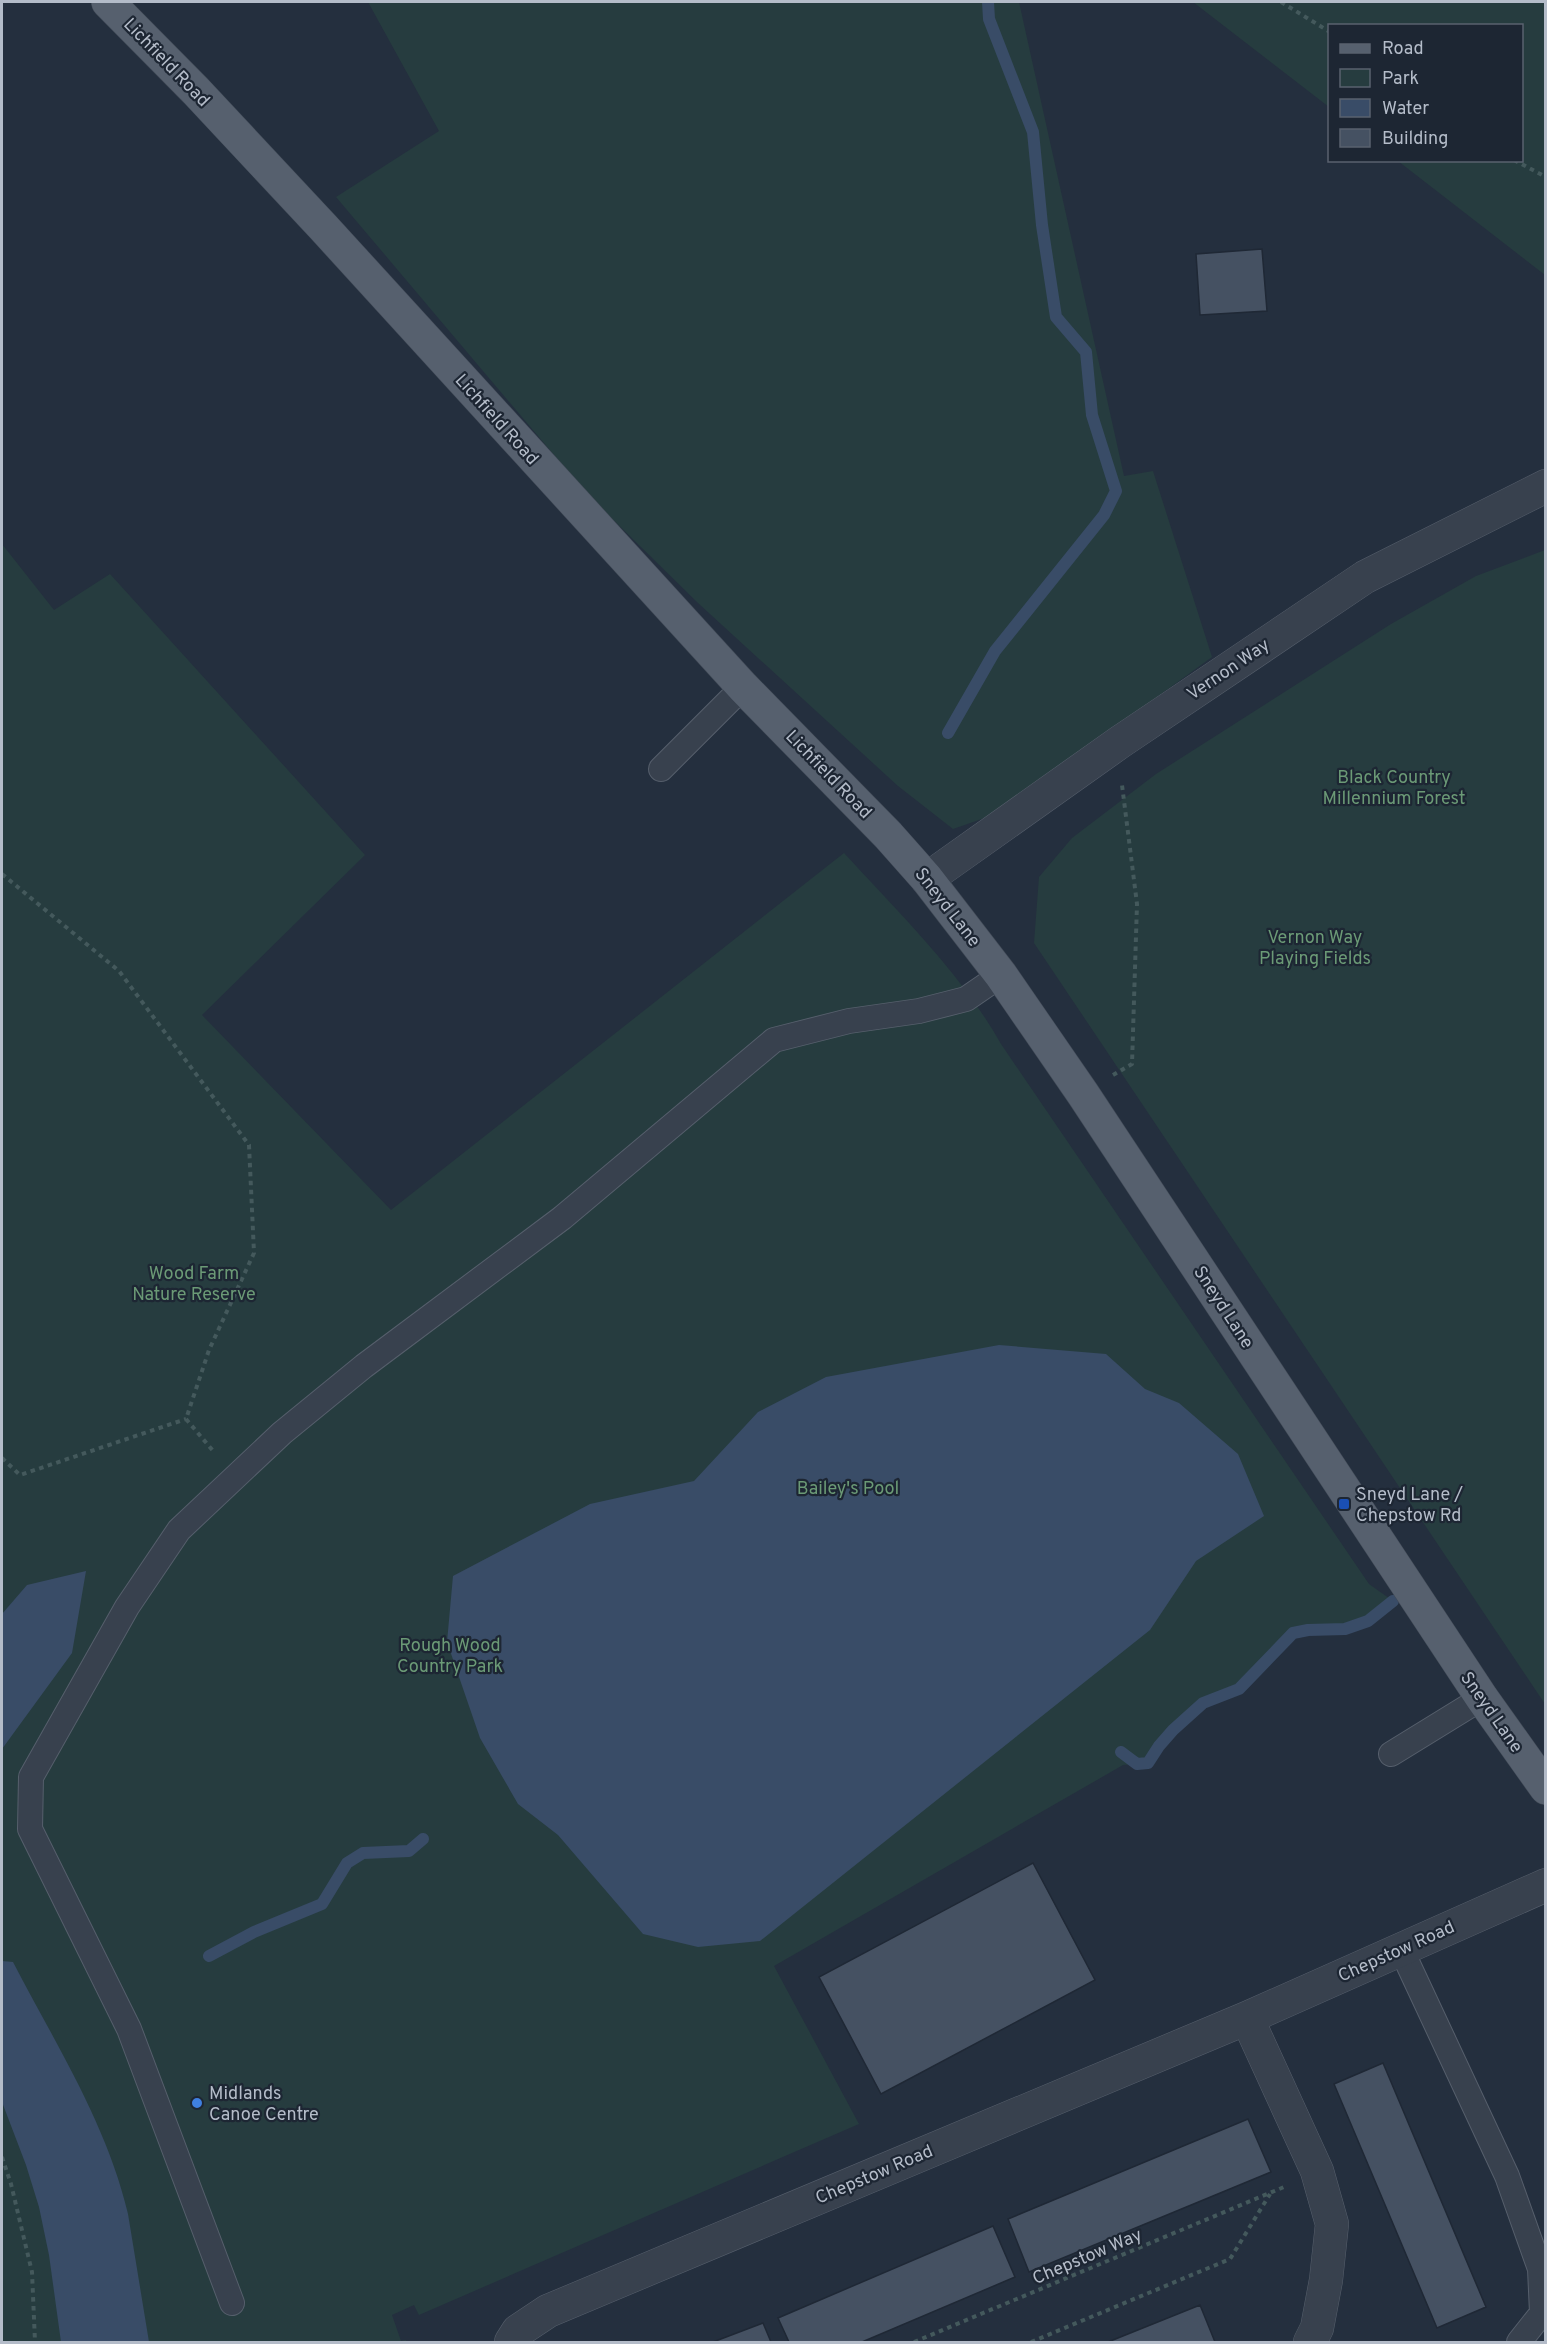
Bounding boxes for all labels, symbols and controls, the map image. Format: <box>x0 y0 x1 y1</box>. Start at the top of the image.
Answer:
street label: Lichfield Road <box>118 14 214 112</box>
legend <box>1328 24 1523 162</box>
text: Road <box>1382 38 1424 61</box>
text: Park <box>1382 68 1419 91</box>
text: Water <box>1382 98 1429 121</box>
text: Building <box>1382 128 1448 151</box>
street label: Lichfield Road <box>449 370 543 470</box>
street label: Vernon Way <box>1183 634 1275 706</box>
street label: Lichfield Road <box>780 726 876 824</box>
park label: Black Country Millennium Forest <box>1323 767 1465 811</box>
street label: Sneyd Lane <box>909 864 985 952</box>
park label: Vernon Way Playing Fields <box>1259 927 1371 971</box>
street label: Sneyd Lane <box>1187 1262 1258 1354</box>
park label: Wood Farm Nature Reserve <box>132 1263 256 1307</box>
park label: Bailey's Pool <box>797 1478 899 1501</box>
place label: Sneyd Lane / Chepstow Rd <box>1356 1484 1463 1528</box>
marker: Sneyd Lane / Chepstow Rd <box>1337 1497 1351 1511</box>
park label: Rough Wood Country Park <box>397 1635 503 1679</box>
street label: Sneyd Lane <box>1454 1668 1527 1758</box>
street label: Chepstow Road <box>1335 1916 1459 1988</box>
place label: Midlands Canoe Centre <box>209 2083 319 2127</box>
marker: Midlands Canoe Centre <box>190 2096 204 2110</box>
street label: Chepstow Road <box>812 2140 937 2210</box>
street label: Chepstow Way <box>1029 2224 1146 2291</box>

